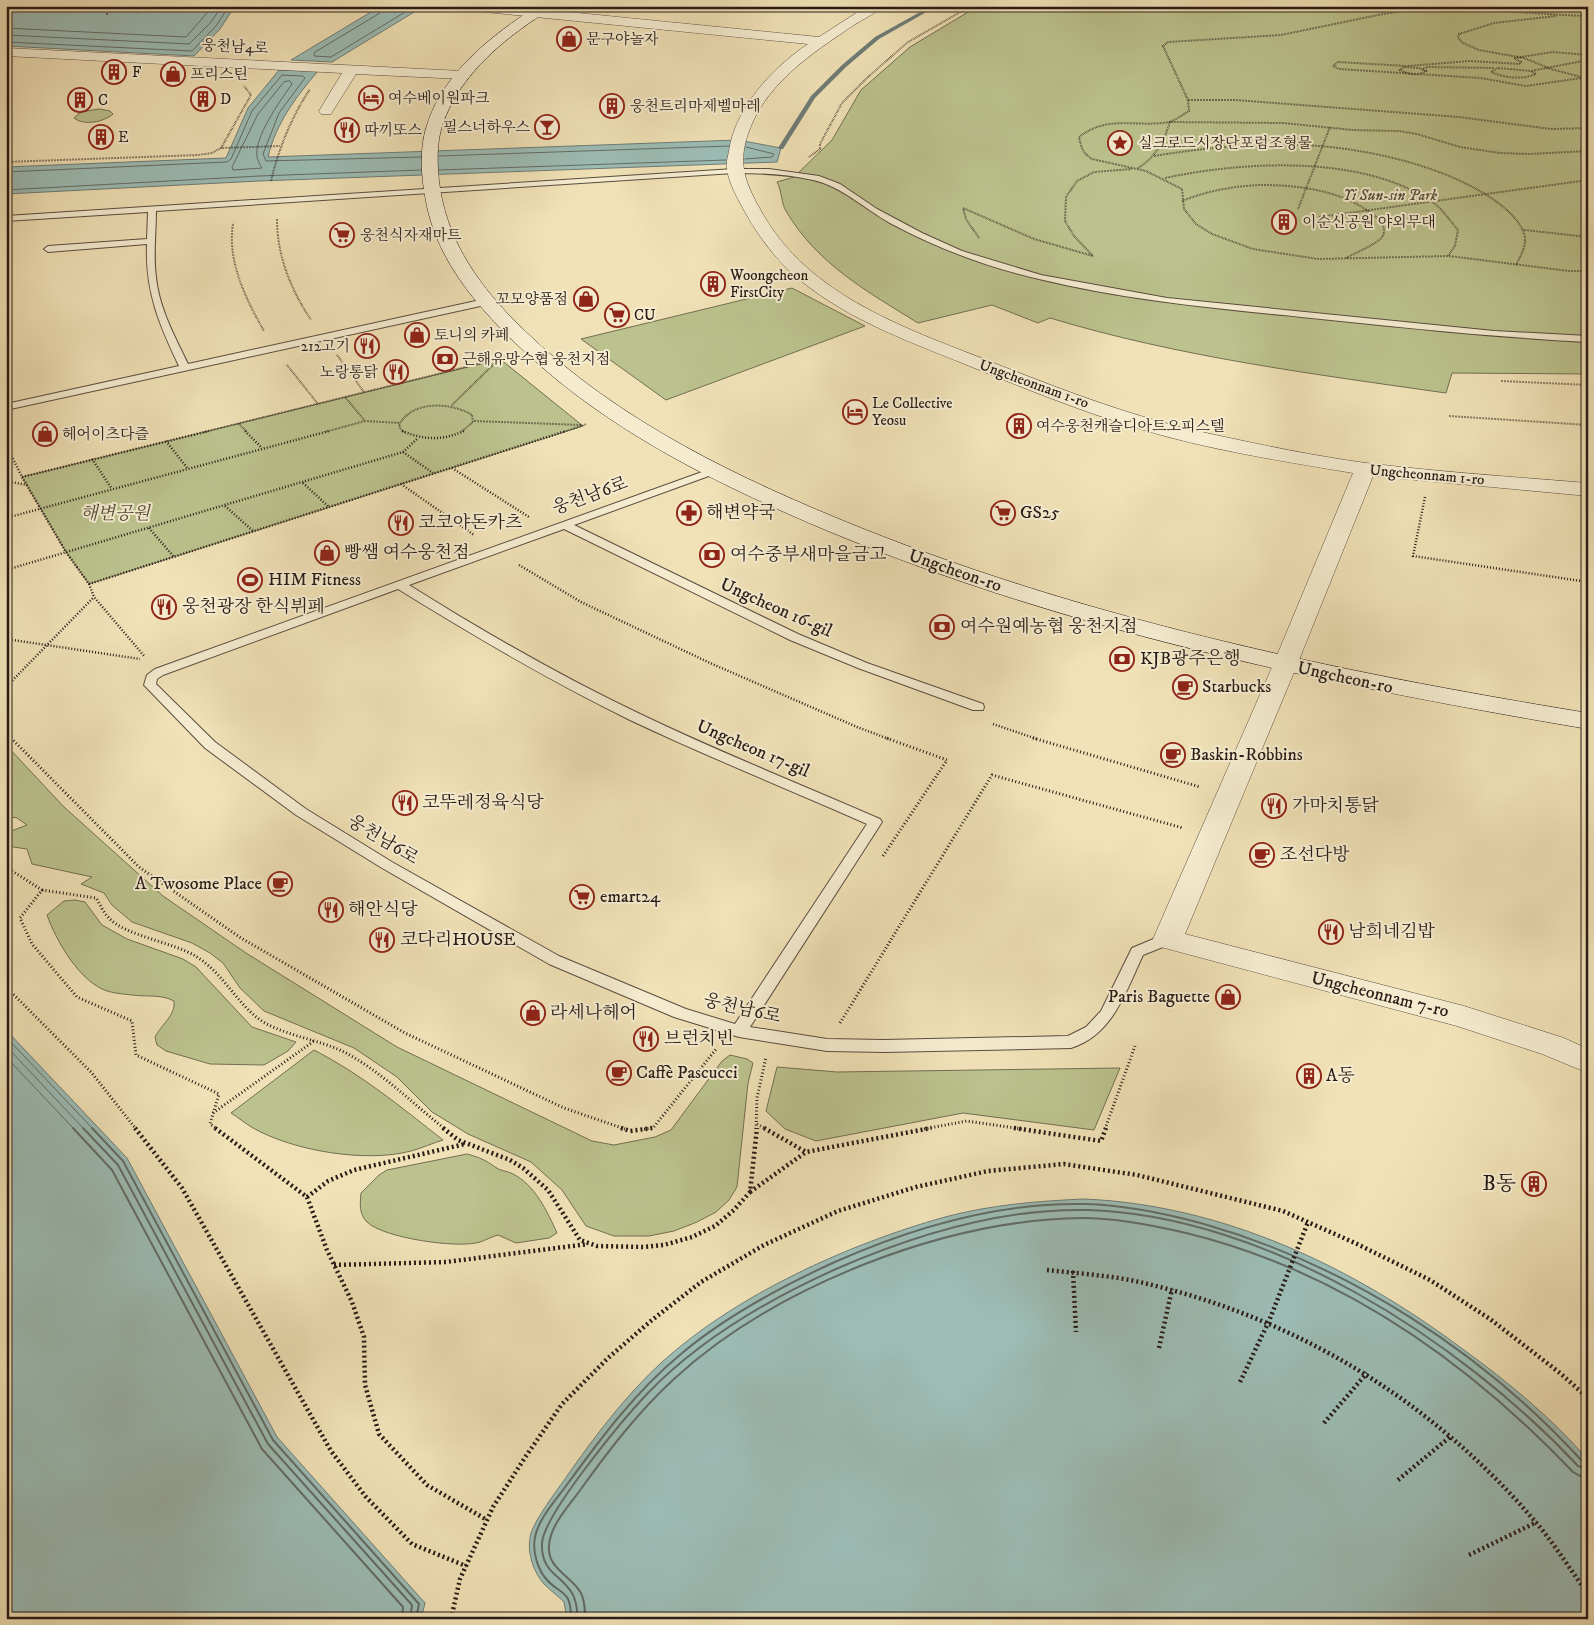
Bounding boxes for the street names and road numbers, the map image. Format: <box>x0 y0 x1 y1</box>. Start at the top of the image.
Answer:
street label: 웅천남4로 <box>201 36 269 58</box>
street label: Ungcheonnam 1-ro <box>977 355 1091 413</box>
street label: Ungcheonnam 1-ro <box>1369 461 1485 489</box>
street label: 웅천남6로 <box>549 472 631 520</box>
street label: Ungcheon-ro <box>905 545 1005 597</box>
street label: Ungcheon 16-gil <box>717 573 836 643</box>
street label: Ungcheon-ro <box>1295 657 1395 699</box>
street label: Ungcheon 17-gil <box>693 715 813 783</box>
street label: 웅천남6로 <box>344 810 422 870</box>
street label: Ungcheonnam 7-ro <box>1309 967 1451 1023</box>
street label: 웅천남6로 <box>701 989 783 1029</box>

